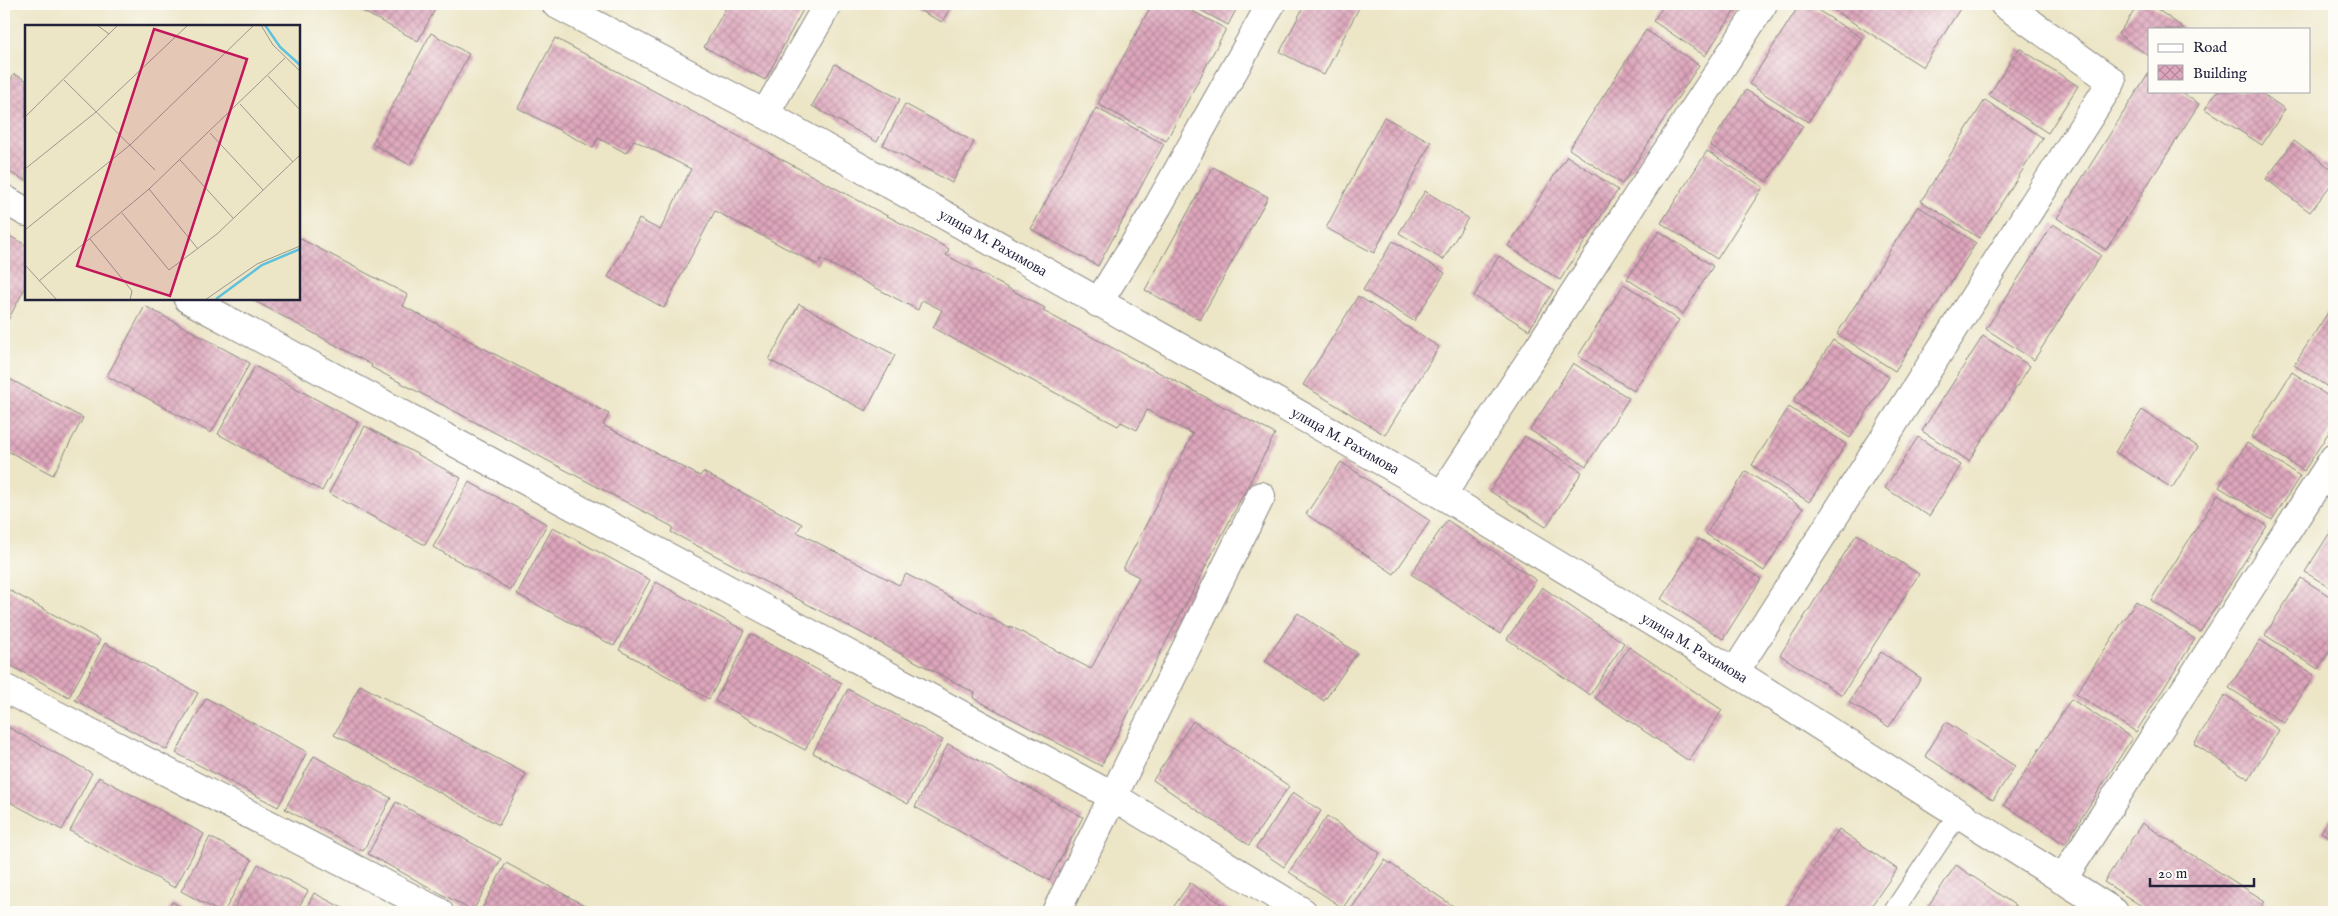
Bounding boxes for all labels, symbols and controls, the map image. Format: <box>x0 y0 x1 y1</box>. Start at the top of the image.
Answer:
inset map <box>25 25 300 300</box>
legend <box>2148 28 2310 92</box>
text: Road <box>2193 38 2228 57</box>
text: Building <box>2193 64 2248 83</box>
street label: улица М. Рахимова <box>935 205 1051 281</box>
street label: улица М. Рахимова <box>1287 403 1403 479</box>
street label: улица М. Рахимова <box>1637 608 1751 688</box>
scale bar <box>2150 856 2254 888</box>
text: 20 m <box>2158 864 2188 883</box>

